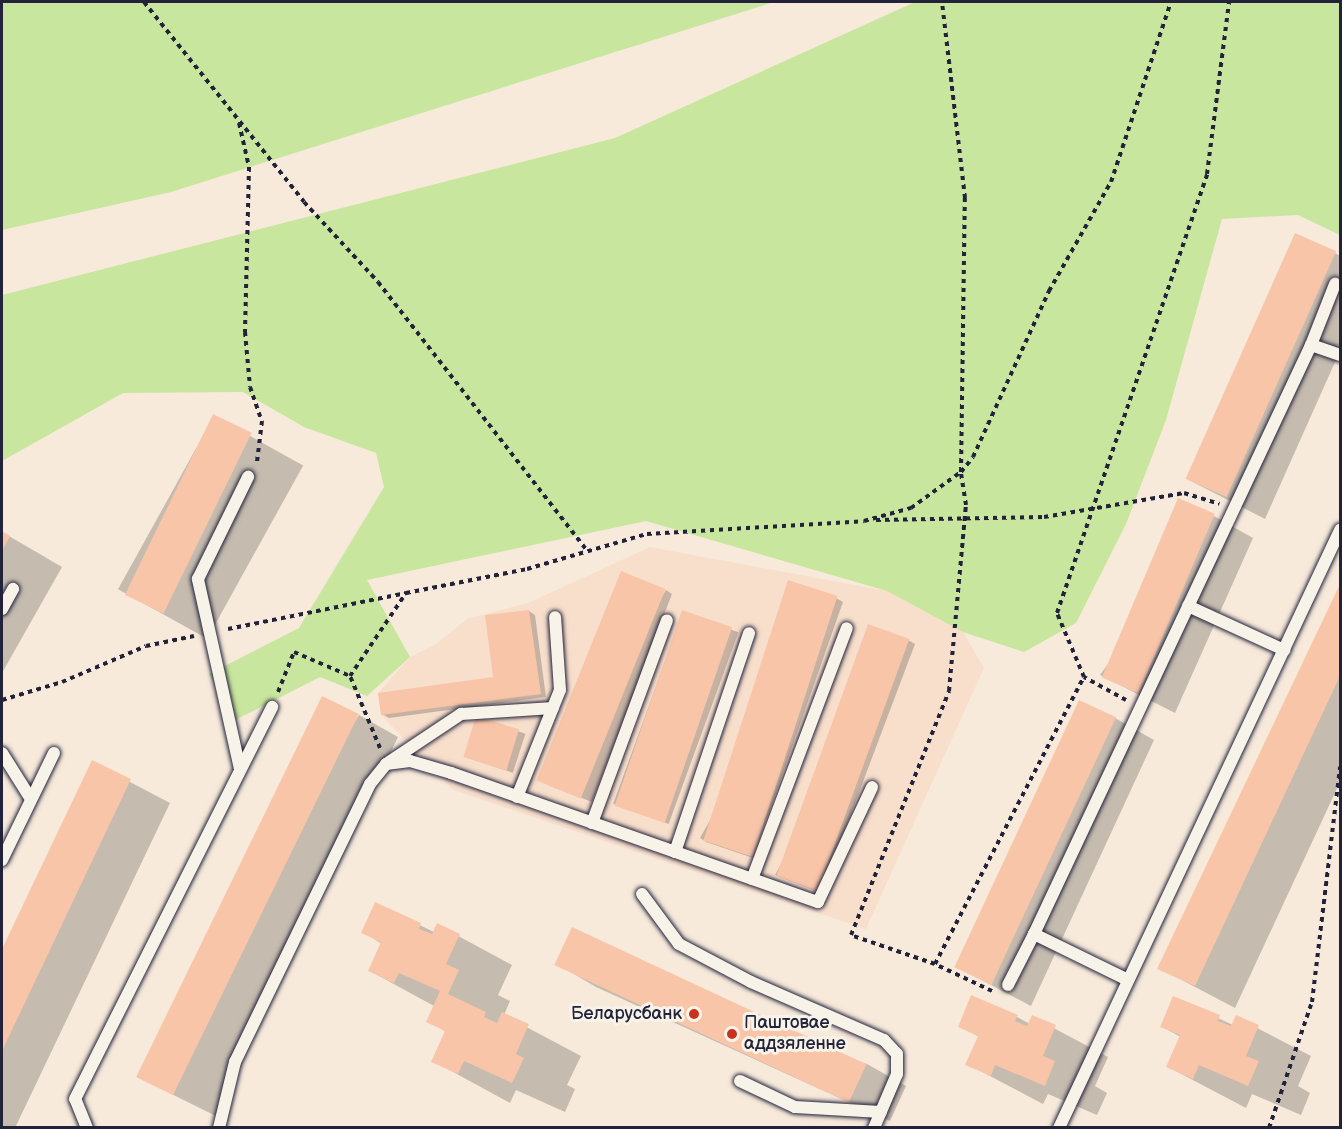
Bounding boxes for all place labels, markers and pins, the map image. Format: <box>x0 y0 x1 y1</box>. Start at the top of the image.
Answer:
place label: Беларусбанк <box>571 1003 682 1025</box>
marker: Беларусбанк <box>687 1007 701 1021</box>
place label: Паштовае аддзяленне <box>744 1013 846 1056</box>
marker: Паштовае аддзяленне <box>725 1027 739 1041</box>

